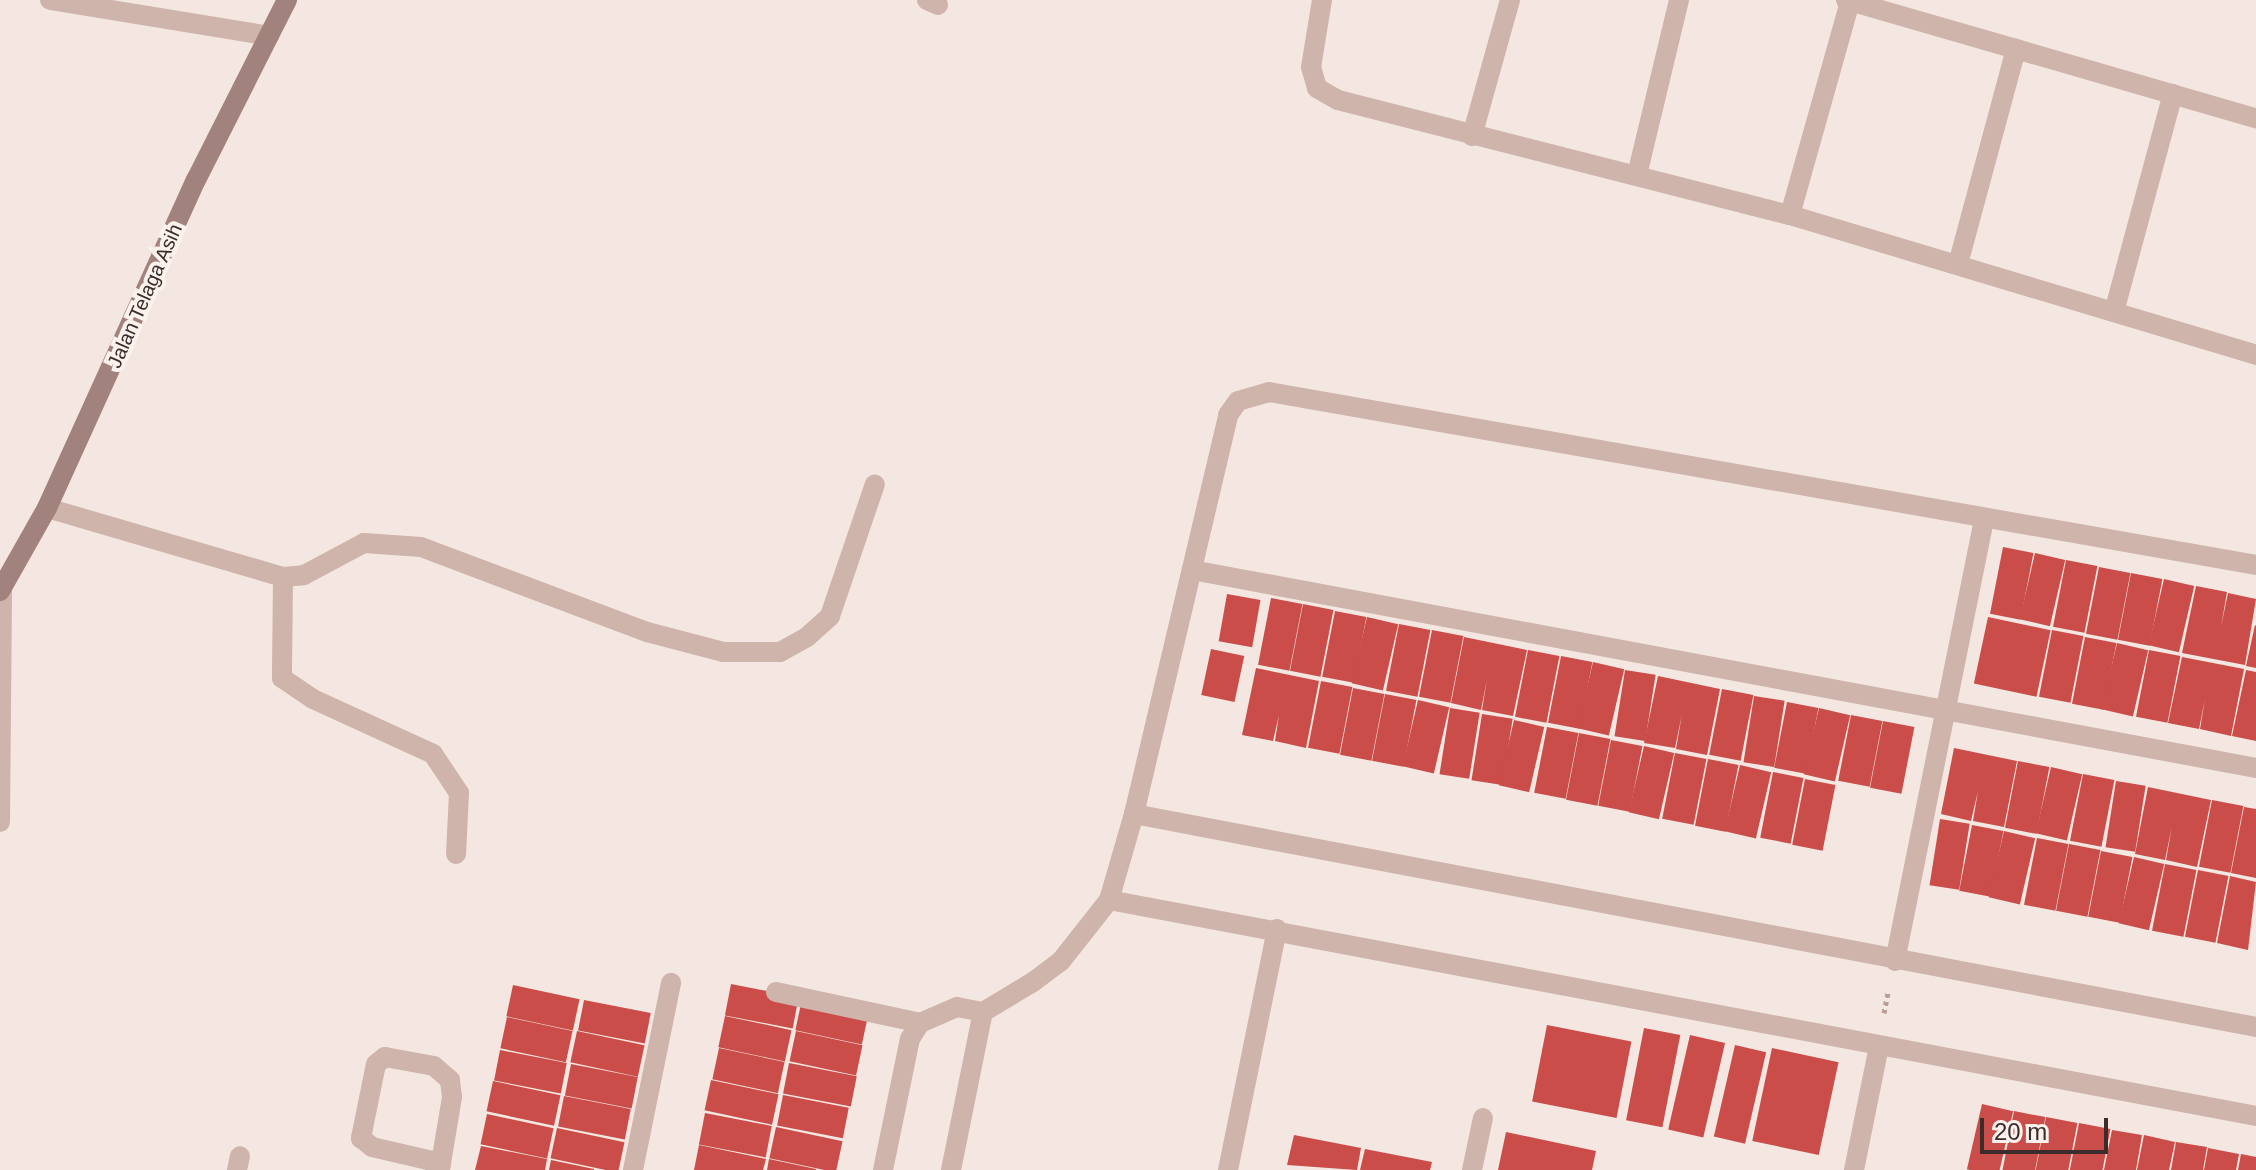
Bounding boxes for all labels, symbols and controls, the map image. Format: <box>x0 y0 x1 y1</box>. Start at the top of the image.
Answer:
street label: Jalan Telaga Asih <box>102 220 188 372</box>
scale bar <box>1984 1102 2112 1152</box>
text: 20 m <box>1994 1118 2047 1145</box>

